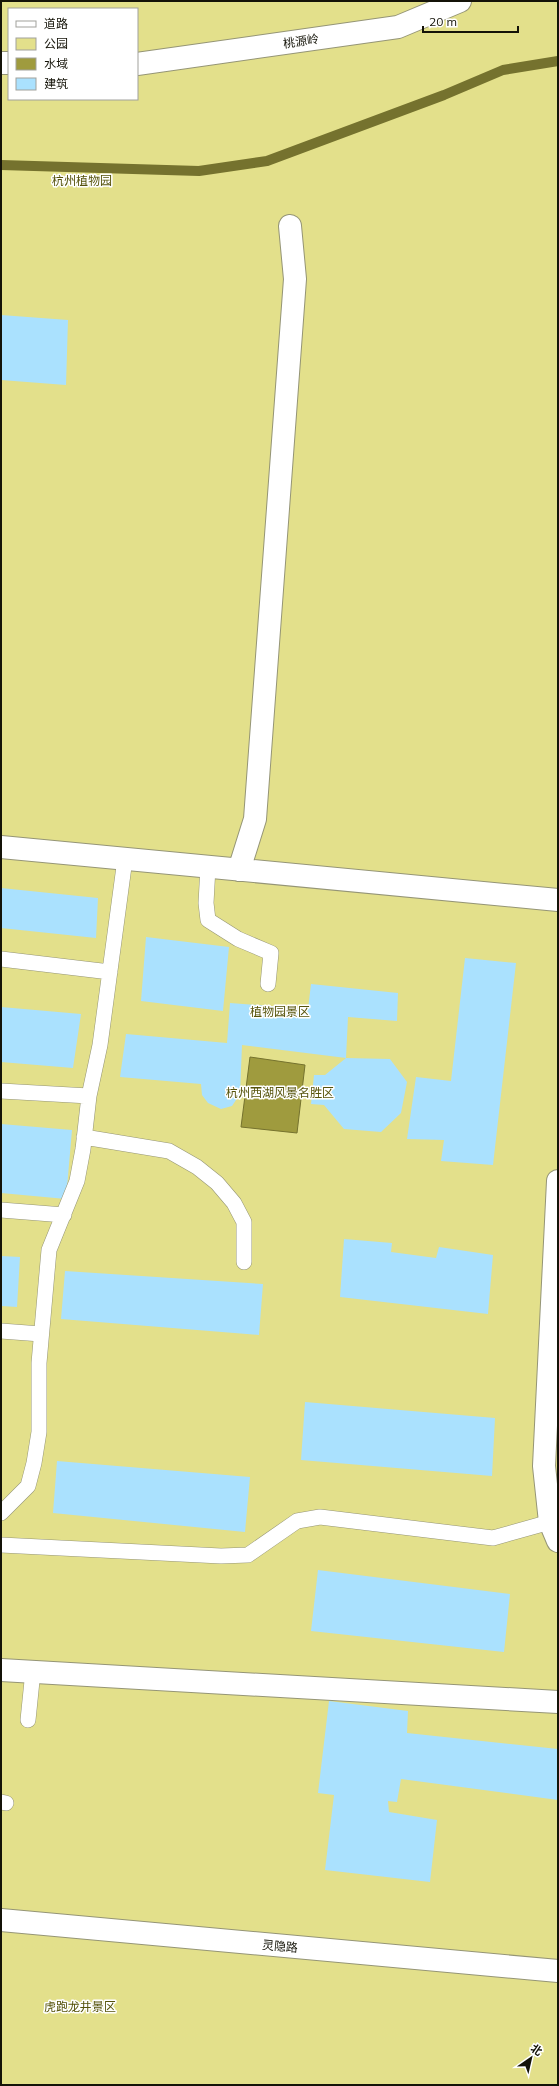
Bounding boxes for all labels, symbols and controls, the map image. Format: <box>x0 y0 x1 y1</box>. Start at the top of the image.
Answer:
legend <box>8 8 138 100</box>
scale bar <box>423 8 518 34</box>
text: 20 m <box>429 14 457 29</box>
text: 道路 <box>44 16 68 31</box>
street label: 桃源岭 <box>282 31 320 51</box>
text: 公园 <box>44 36 68 51</box>
text: 水域 <box>44 56 68 71</box>
text: 建筑 <box>44 76 68 91</box>
park label: 杭州植物园 <box>52 173 112 188</box>
park label: 植物园景区 <box>250 1004 310 1019</box>
park label: 杭州西湖风景名胜区 <box>226 1085 334 1100</box>
street label: 灵隐路 <box>261 1937 299 1955</box>
park label: 虎跑龙井景区 <box>44 1999 116 2014</box>
north arrow <box>511 2038 551 2078</box>
text: 北 <box>528 2041 545 2059</box>

